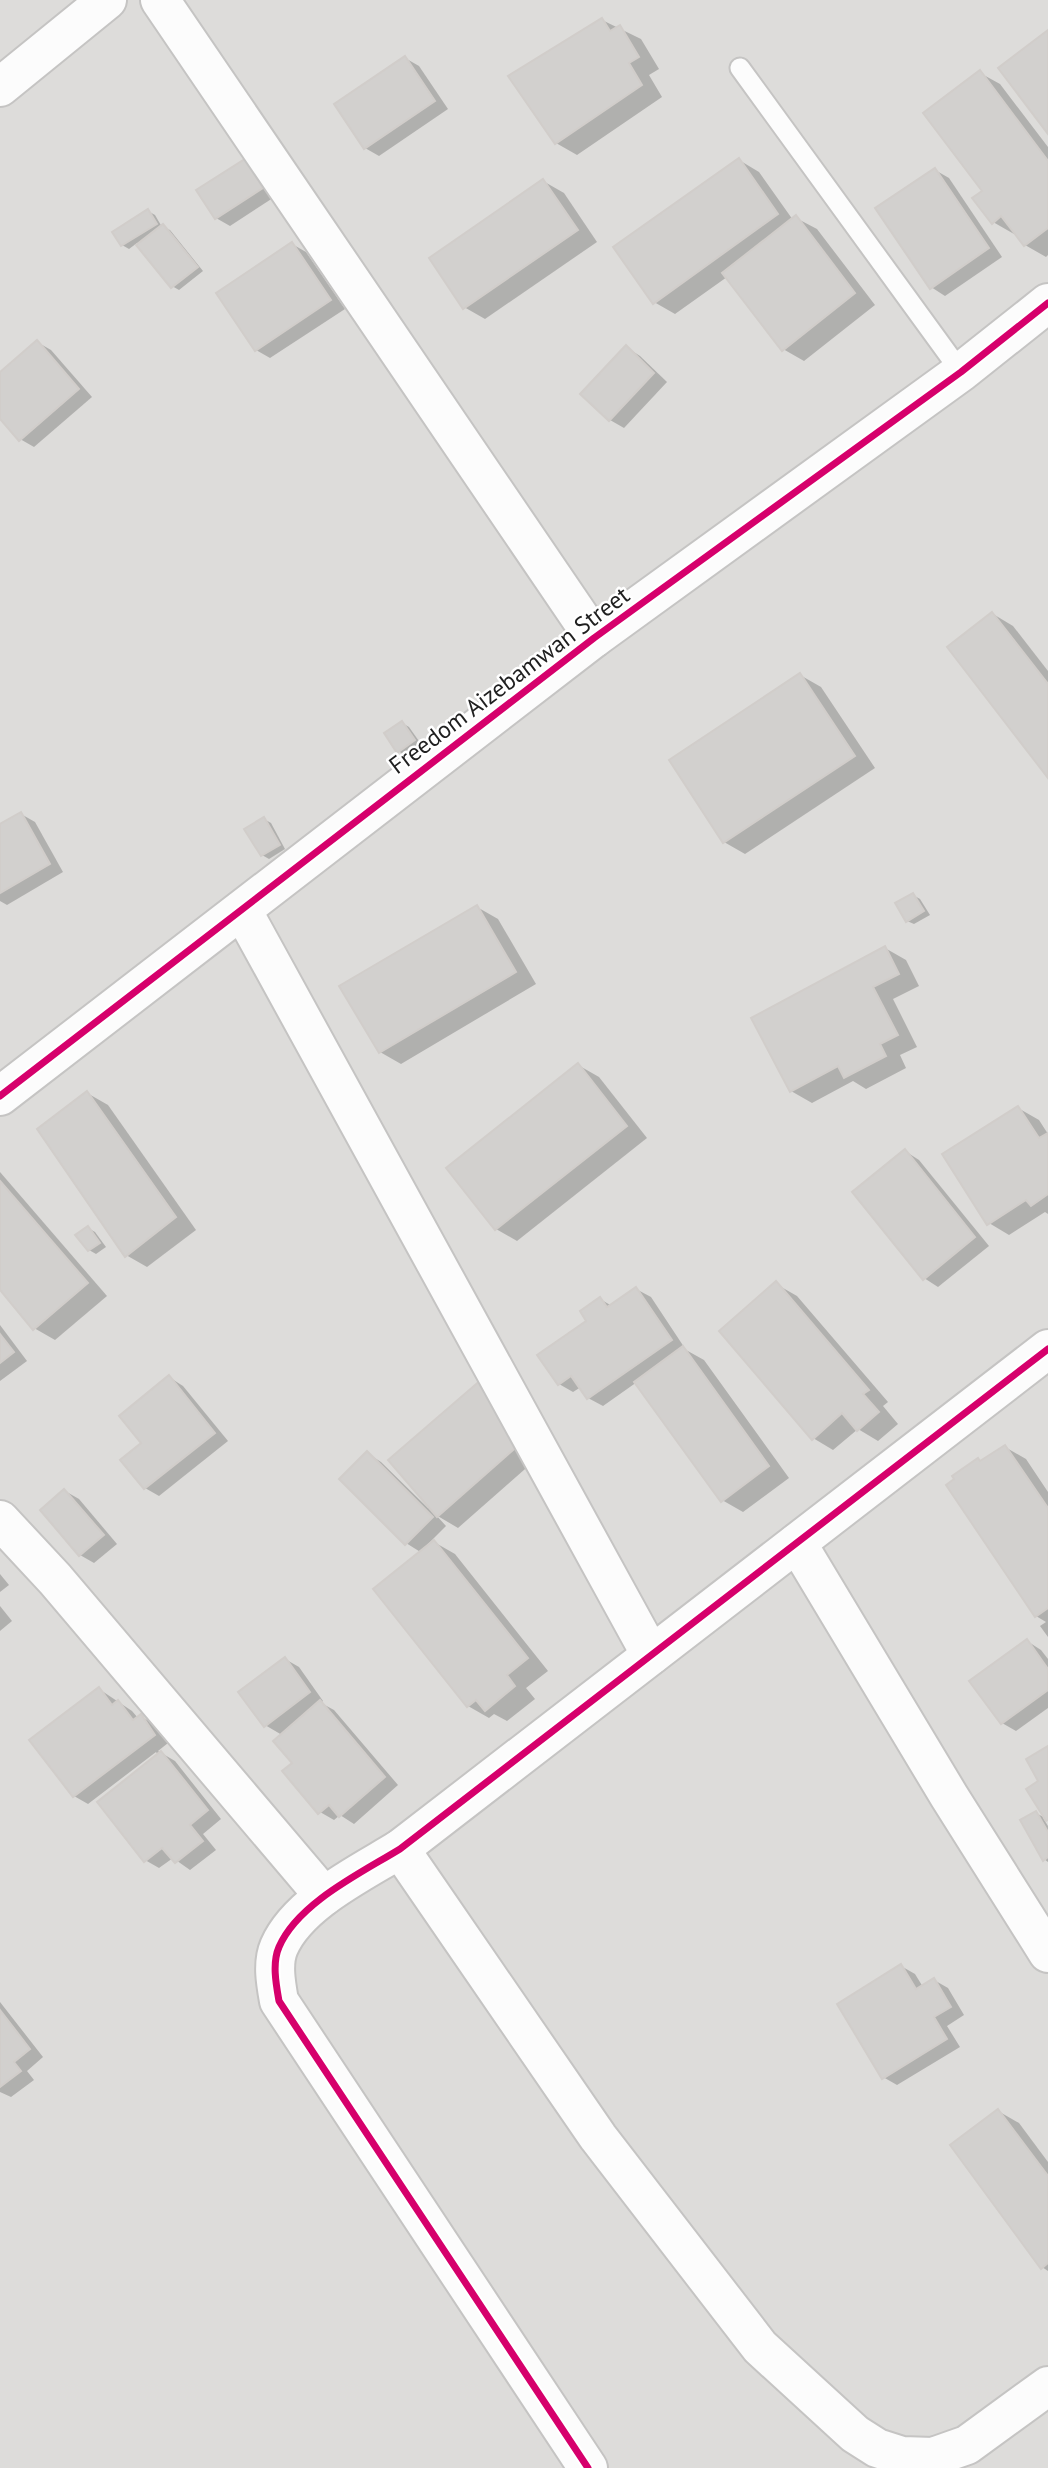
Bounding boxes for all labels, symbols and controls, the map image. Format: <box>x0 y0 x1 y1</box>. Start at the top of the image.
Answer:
street label: Freedom Aizebamwan Street <box>383 579 635 781</box>

